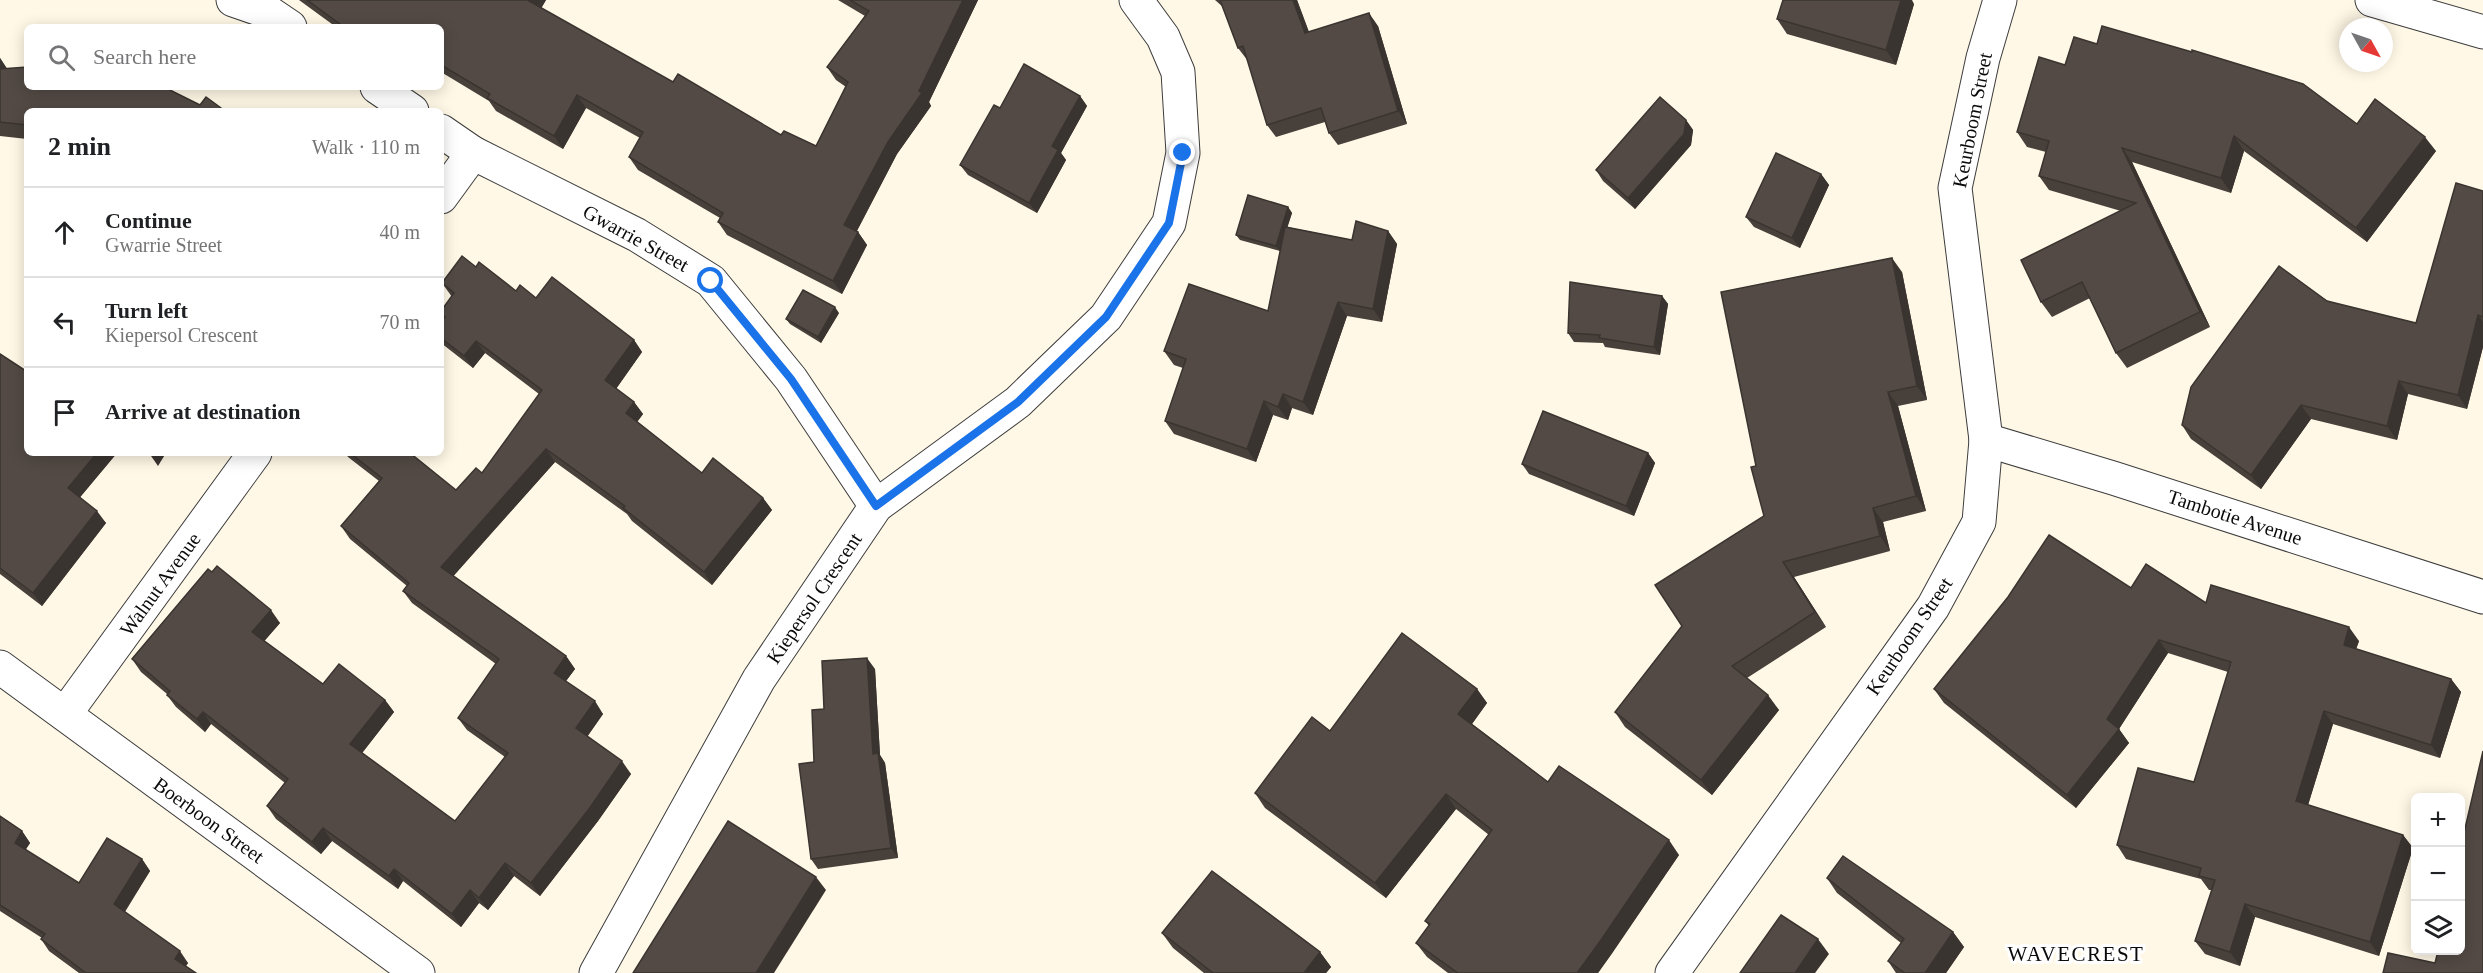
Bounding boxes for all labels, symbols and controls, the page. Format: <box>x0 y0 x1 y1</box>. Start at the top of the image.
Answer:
north arrow <box>2339 18 2393 72</box>
search box <box>24 24 444 90</box>
icon: search <box>45 41 78 74</box>
text: Search here <box>93 44 196 69</box>
street label: Keurboom Street <box>1948 50 1996 189</box>
text: 2 min <box>48 132 111 161</box>
text: Walk · 110 m <box>312 136 420 158</box>
route end <box>1169 139 1195 165</box>
street label: Gwarrie Street <box>579 200 693 276</box>
text: Continue <box>105 208 192 233</box>
icon: ahead <box>48 216 81 249</box>
text: 40 m <box>379 221 420 243</box>
text: Gwarrie Street <box>105 234 222 256</box>
route start <box>697 267 723 293</box>
text: Turn left <box>105 298 188 323</box>
icon: left <box>48 306 81 339</box>
text: 70 m <box>379 311 420 333</box>
text: Kiepersol Crescent <box>105 324 258 346</box>
icon: arrive <box>48 396 81 429</box>
text: Arrive at destination <box>105 399 301 424</box>
street label: Tambotie Avenue <box>2165 485 2305 549</box>
street label: Walnut Avenue <box>115 528 205 640</box>
street label: Kiepersol Crescent <box>762 528 867 668</box>
street label: Keurboom Street <box>1862 573 1957 699</box>
street label: Boerboon Street <box>150 773 269 868</box>
map controls <box>2411 793 2465 955</box>
button: + <box>2411 793 2465 847</box>
button: − <box>2411 847 2465 901</box>
button: layers <box>2411 901 2465 955</box>
district label: WAVECREST <box>2008 942 2144 966</box>

